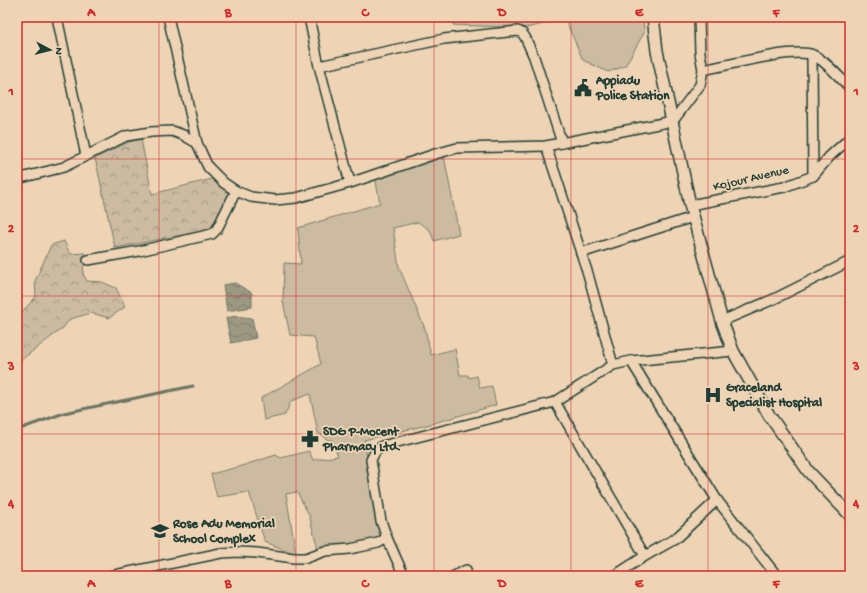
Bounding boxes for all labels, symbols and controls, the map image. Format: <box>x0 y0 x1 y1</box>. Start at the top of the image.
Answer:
text: A <box>86 6 96 21</box>
text: B <box>224 6 233 21</box>
text: C <box>360 6 370 21</box>
text: D <box>497 6 507 21</box>
text: E <box>635 6 644 21</box>
text: F <box>772 6 781 21</box>
north arrow <box>30 30 70 70</box>
text: N <box>52 47 64 55</box>
place label: Appiadu Police Station <box>595 74 670 104</box>
public building icon: Appiadu Police Station <box>573 78 593 98</box>
text: 1 <box>7 85 14 100</box>
text: 1 <box>852 85 859 100</box>
street label: Kojour Avenue <box>712 163 791 195</box>
text: 2 <box>8 222 15 237</box>
text: 2 <box>853 222 860 237</box>
text: 3 <box>7 360 15 375</box>
text: 3 <box>852 360 860 375</box>
place label: Graceland Specialist Hospital <box>726 381 822 412</box>
hospital icon: Graceland Specialist Hospital <box>703 385 723 405</box>
place label: SDG P-Mocent Pharmacy Ltd. <box>322 425 401 455</box>
pharmacy icon: SDG P-Mocent Pharmacy Ltd. <box>300 429 320 449</box>
text: 4 <box>7 497 15 512</box>
text: 4 <box>852 497 860 512</box>
place label: Rose Adu Memorial School Complex <box>172 517 275 548</box>
school or university icon: Rose Adu Memorial School Complex <box>150 521 170 541</box>
text: A <box>86 577 96 592</box>
text: B <box>224 577 233 592</box>
text: C <box>360 577 370 592</box>
text: D <box>497 577 507 592</box>
text: E <box>635 577 644 592</box>
text: F <box>772 577 781 592</box>

